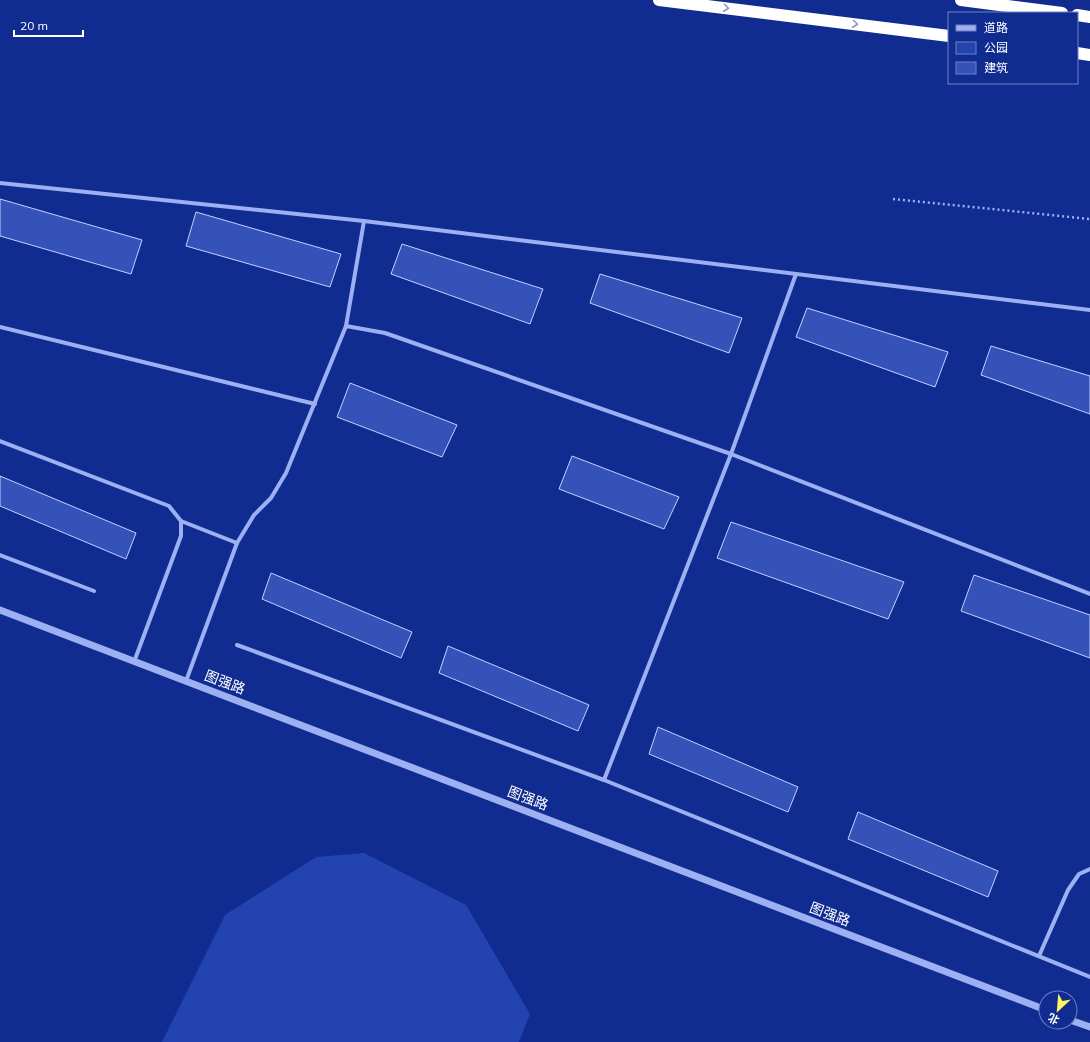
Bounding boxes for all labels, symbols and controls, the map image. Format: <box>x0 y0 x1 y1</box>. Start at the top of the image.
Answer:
one-way arrow <box>723 3 729 12</box>
scale bar <box>14 12 83 38</box>
legend <box>948 12 1078 84</box>
text: 20 m <box>20 18 48 33</box>
one-way arrow <box>852 19 858 28</box>
text: 道路 <box>984 20 1008 35</box>
text: 公园 <box>984 40 1008 55</box>
text: 建筑 <box>984 60 1008 75</box>
street label: 图强路 <box>202 666 248 698</box>
street label: 图强路 <box>505 782 551 814</box>
street label: 图强路 <box>807 898 853 930</box>
north arrow <box>1038 990 1078 1030</box>
text: 北 <box>1046 1010 1062 1028</box>

